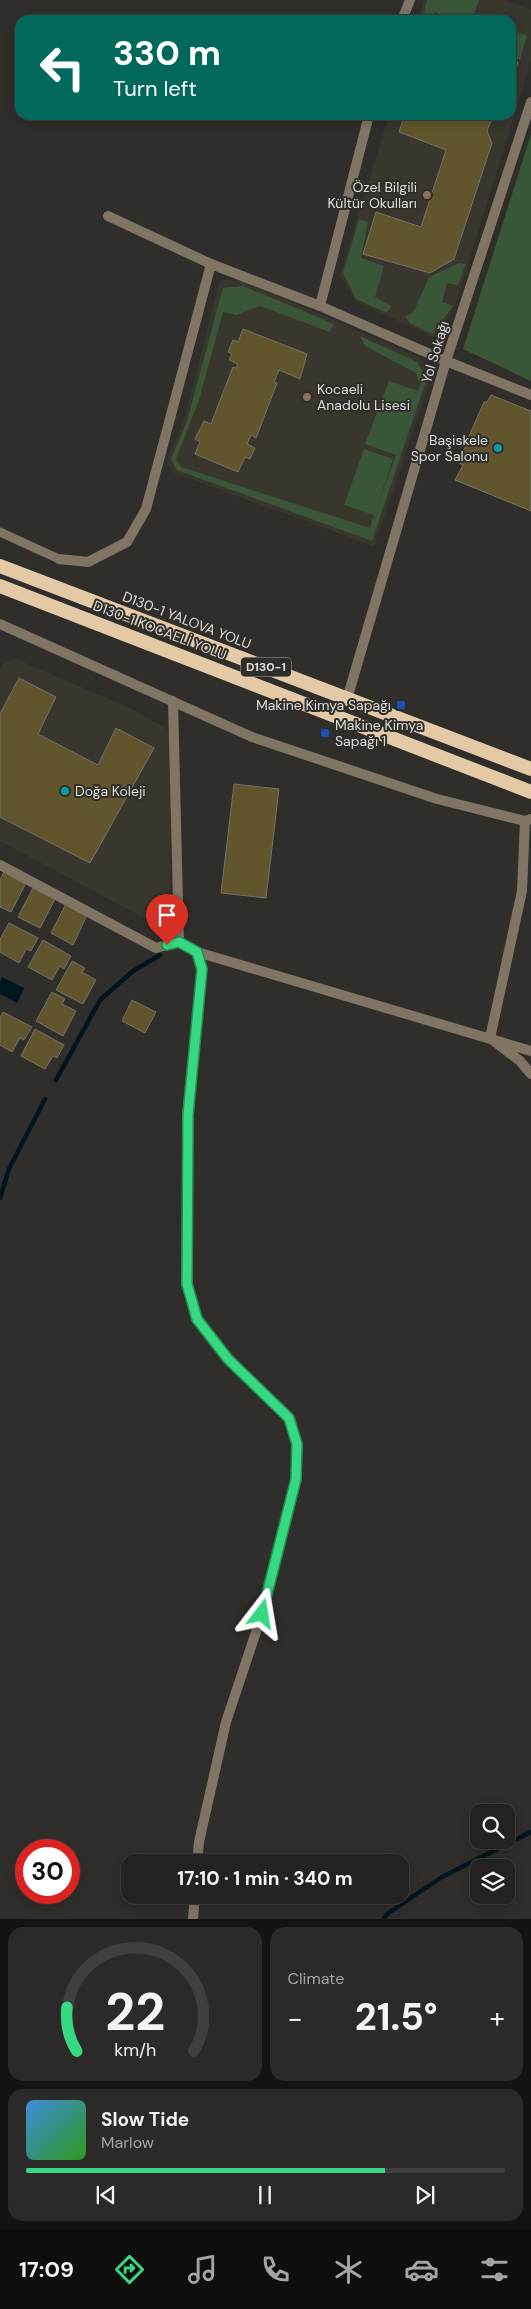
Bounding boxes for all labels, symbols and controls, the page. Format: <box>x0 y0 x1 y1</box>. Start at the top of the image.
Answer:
text: 330 m <box>113 30 221 76</box>
icon: left <box>30 35 95 100</box>
text: Turn left <box>113 74 197 103</box>
place label: Özel Bilgili Kültür Okulları <box>327 178 417 212</box>
marker: Özel Bilgili Kültür Okulları <box>421 189 433 201</box>
street label: Yol Sokağı <box>417 319 453 385</box>
place label: Kocaeli Anadolu Lisesi <box>317 380 410 414</box>
marker: Kocaeli Anadolu Lisesi <box>301 391 313 403</box>
place label: Başiskele Spor Salonu <box>411 431 488 465</box>
marker: Başiskele Spor Salonu <box>492 442 504 454</box>
street label: D130-1 YALOVA YOLU <box>120 587 254 653</box>
street label: D130-1 KOCAELİ YOLU <box>91 596 229 664</box>
road number: D130-1 <box>241 658 291 676</box>
place label: Makine Kimya Sapağı <box>256 696 391 714</box>
marker: Makine Kimya Sapağı <box>395 699 407 711</box>
place label: Makine Kimya Sapağı 1 <box>335 716 423 750</box>
marker: Makine Kimya Sapağı 1 <box>319 727 331 739</box>
place label: Doğa Koleji <box>75 782 146 800</box>
marker: Doğa Koleji <box>59 785 71 797</box>
pin <box>146 894 188 945</box>
icon: arrive <box>153 901 181 929</box>
position arrow <box>235 1587 287 1639</box>
map controls <box>470 1804 515 1904</box>
button: search <box>470 1804 515 1849</box>
speed limit sign: 30 <box>15 1839 80 1904</box>
button: layers <box>470 1859 515 1904</box>
text: 17:10 · 1 min · 340 m <box>177 1866 353 1891</box>
text: Climate <box>288 1968 344 1989</box>
text: 22 <box>105 1978 165 2046</box>
text: 21.5° <box>355 1992 438 2042</box>
text: − <box>288 2000 303 2037</box>
text: + <box>490 2000 505 2037</box>
text: km/h <box>114 2038 156 2062</box>
text: Slow Tide <box>101 2107 189 2132</box>
text: Marlow <box>101 2132 154 2153</box>
icon: previous <box>92 2181 120 2209</box>
icon: pause <box>251 2181 279 2209</box>
icon: next <box>411 2181 439 2209</box>
icon: directions <box>112 2252 147 2287</box>
icon: music <box>185 2252 220 2287</box>
icon: phone <box>258 2252 293 2287</box>
icon: climate <box>331 2252 366 2287</box>
icon: car <box>404 2252 439 2287</box>
icon: filters <box>477 2252 512 2287</box>
text: 17:09 <box>19 2255 74 2284</box>

